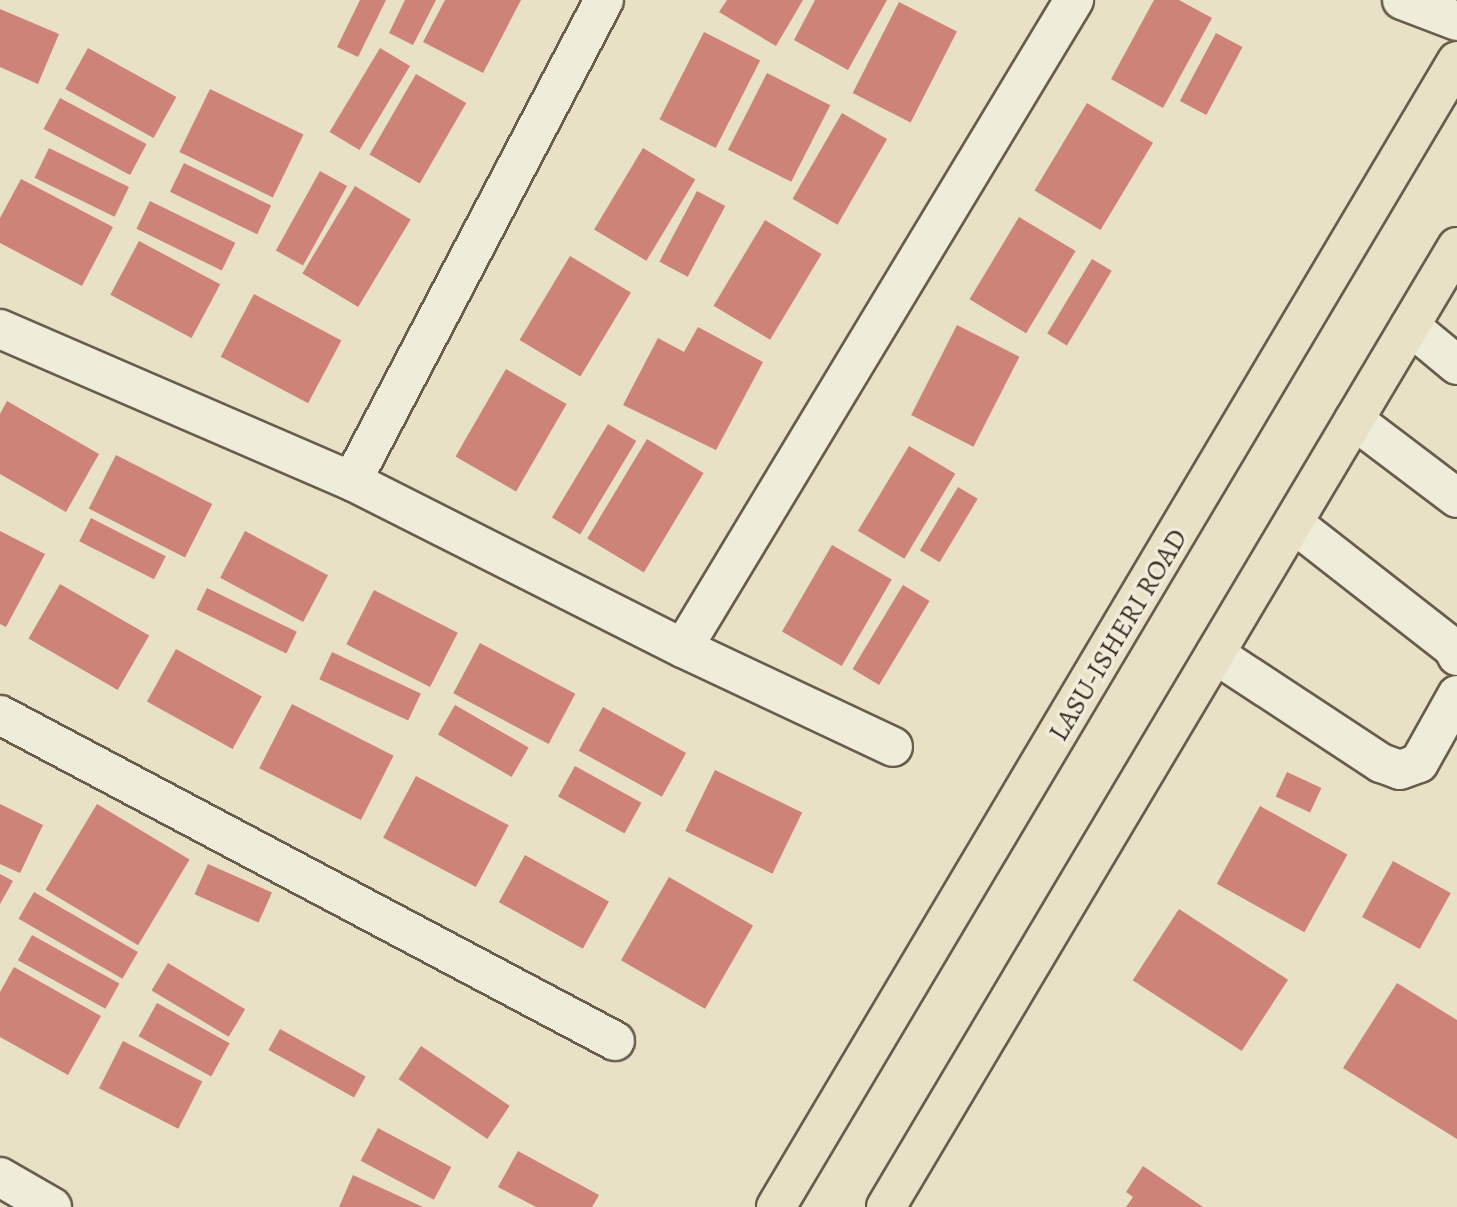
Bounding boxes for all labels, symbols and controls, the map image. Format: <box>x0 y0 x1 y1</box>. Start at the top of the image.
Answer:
street label: LASU-ISHERI ROAD <box>1041 523 1195 747</box>

